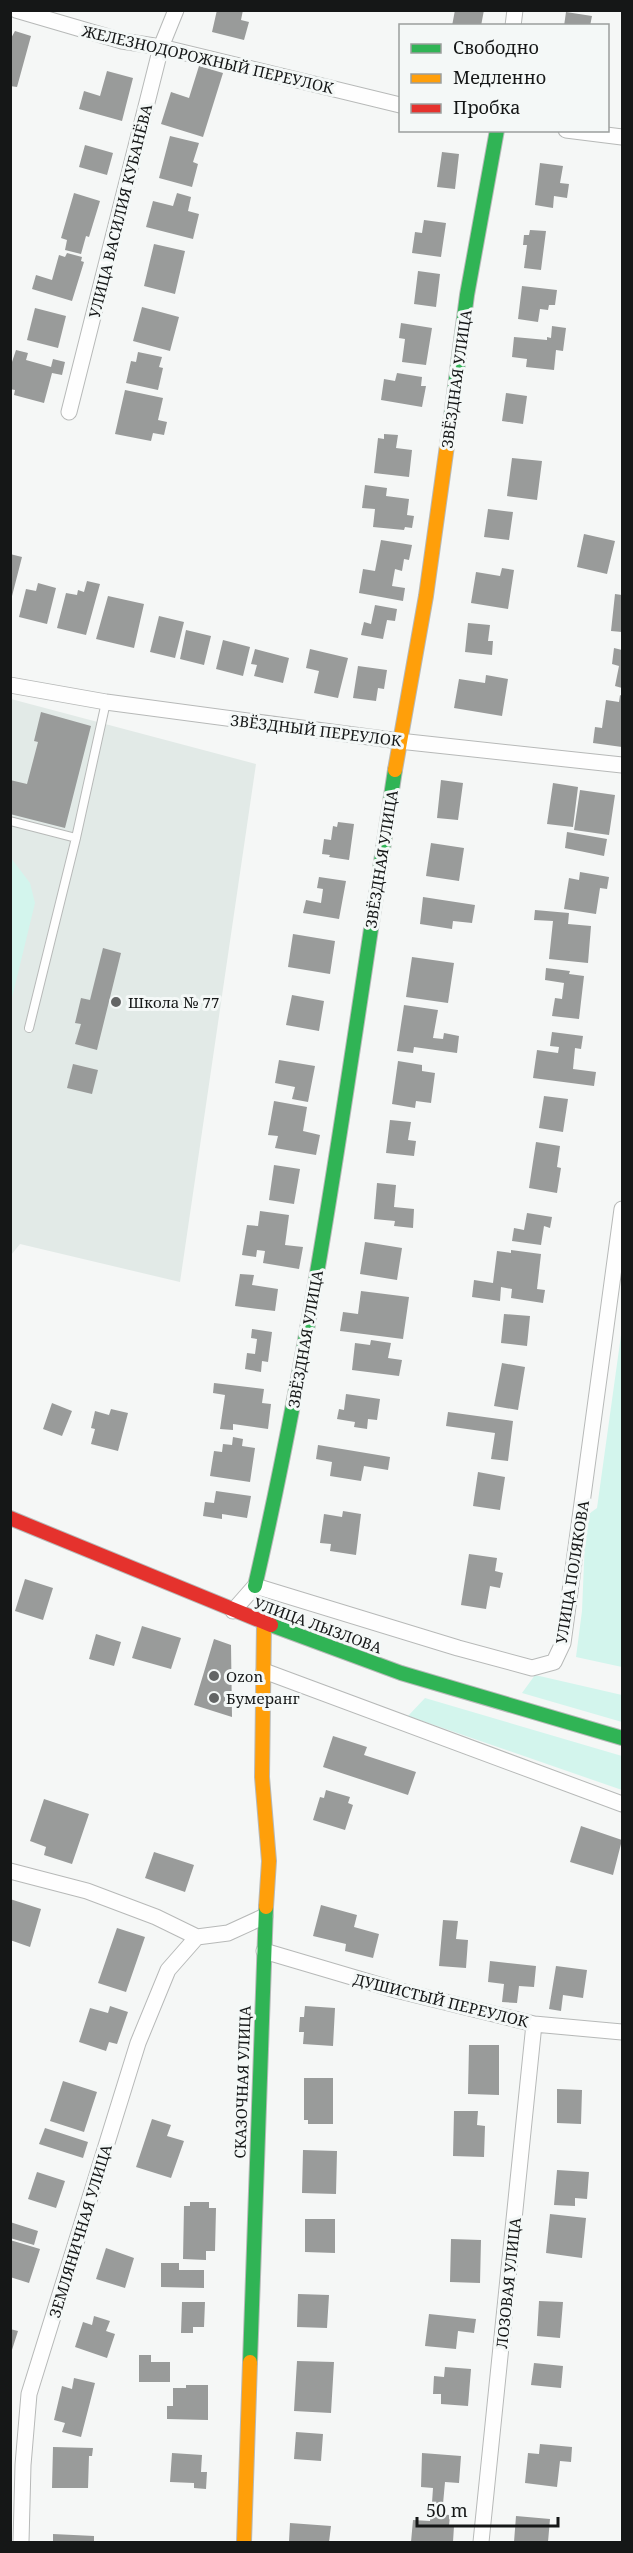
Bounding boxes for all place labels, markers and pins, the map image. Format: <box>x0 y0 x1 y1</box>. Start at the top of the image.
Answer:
place label: Школа № 77 <box>128 992 219 1012</box>
marker: Школа № 77 <box>109 995 123 1009</box>
place label: Ozon <box>226 1666 263 1686</box>
marker: Ozon <box>207 1669 221 1683</box>
place label: Бумеранг <box>226 1688 300 1708</box>
marker: Бумеранг <box>207 1691 221 1705</box>

